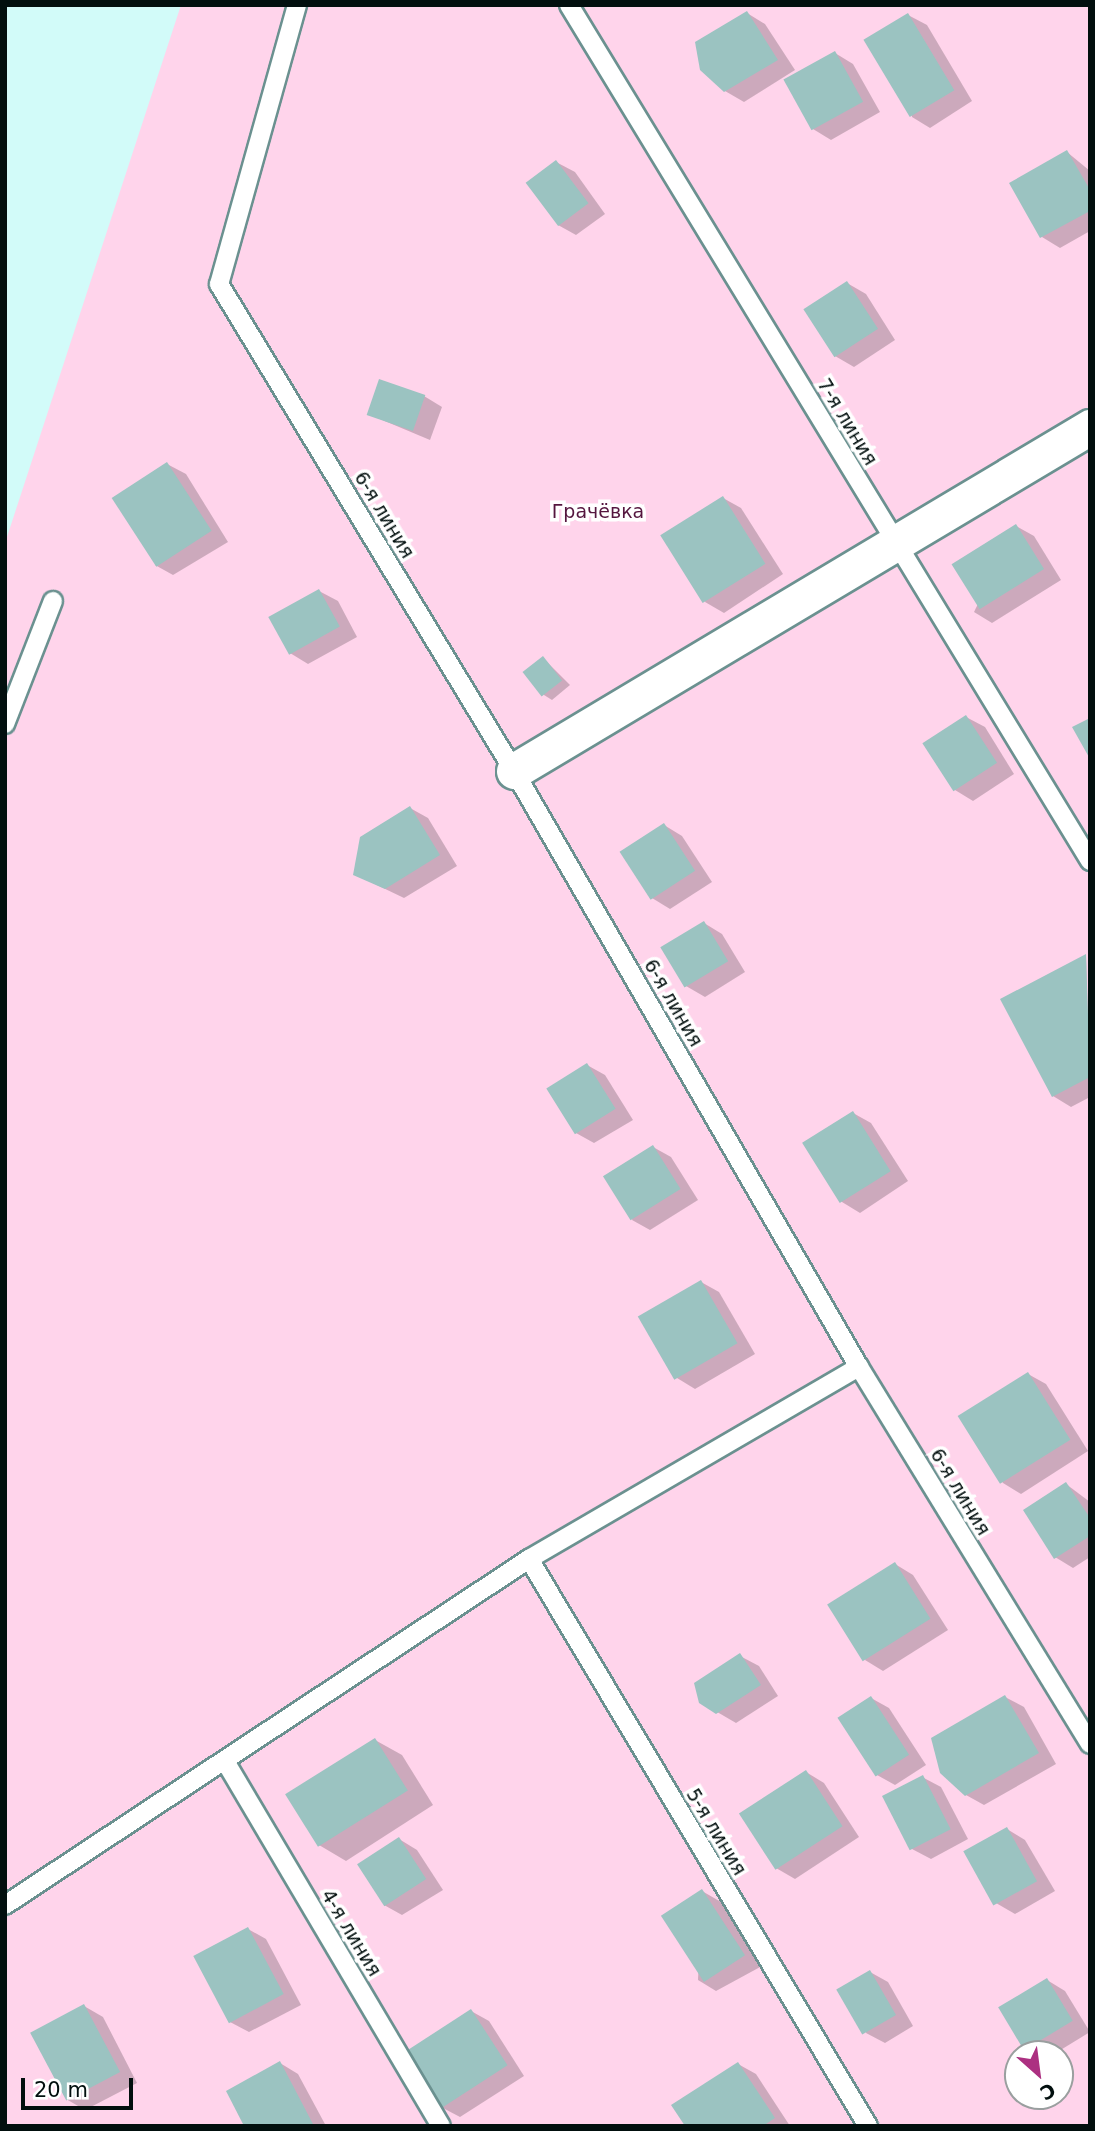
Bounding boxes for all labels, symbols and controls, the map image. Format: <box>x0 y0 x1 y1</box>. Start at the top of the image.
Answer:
street label: 7-я линия <box>812 375 882 469</box>
street label: 6-я линия <box>349 468 419 562</box>
park label: Грачёвка <box>552 501 644 523</box>
street label: 6-я линия <box>639 955 707 1051</box>
street label: 6-я линия <box>925 1445 995 1539</box>
street label: 5-я линия <box>681 1785 751 1879</box>
street label: 4-я линия <box>316 1886 386 1980</box>
north arrow <box>1004 2040 1074 2110</box>
scale bar <box>24 2064 136 2108</box>
text: 20 m <box>34 2078 88 2102</box>
text: С <box>1037 2079 1059 2105</box>

